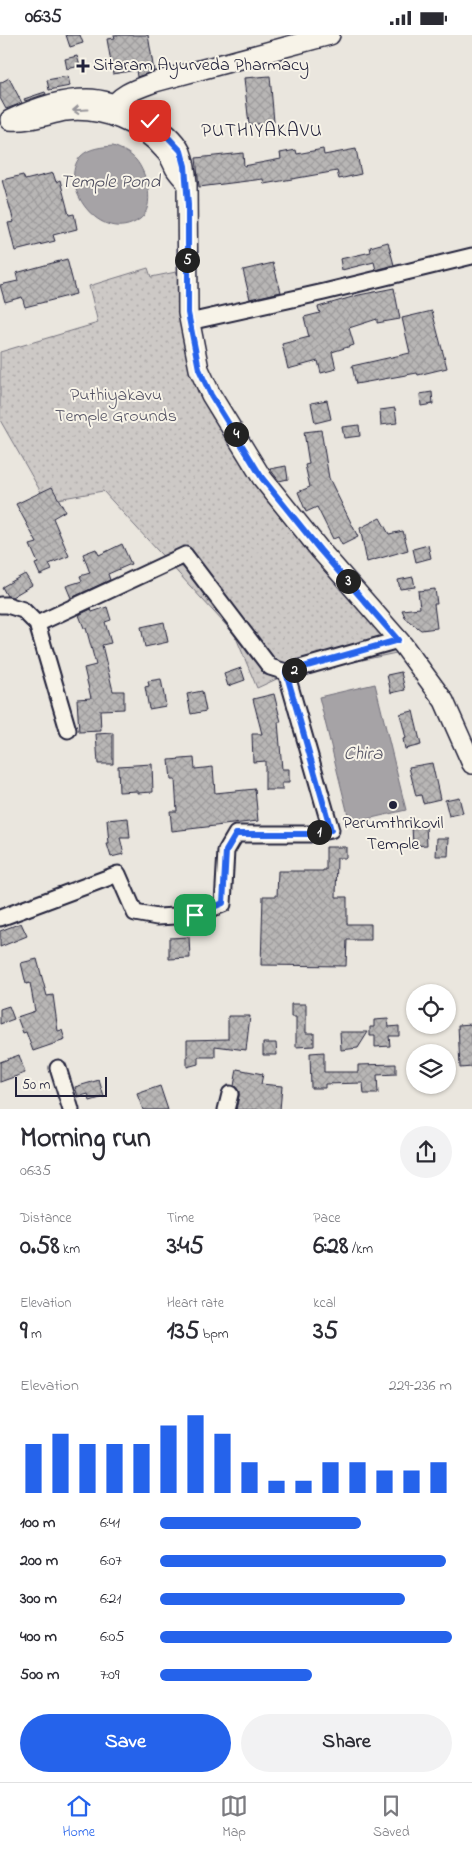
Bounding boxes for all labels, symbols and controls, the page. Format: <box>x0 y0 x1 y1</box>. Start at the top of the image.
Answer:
text: 06:35 <box>25 4 62 31</box>
place label: Sitaram Ayurveda Pharmacy <box>93 53 309 79</box>
marker: Sitaram Ayurveda Pharmacy <box>77 60 89 72</box>
pin <box>129 100 171 142</box>
one-way arrow <box>72 106 88 115</box>
icon: check <box>136 107 164 135</box>
district label: PUTHIYAKAVU <box>201 118 323 145</box>
water label: Temple Pond <box>60 169 161 196</box>
pin: 5 <box>174 247 200 273</box>
text: 5 <box>183 250 192 271</box>
park label: Puthiyakavu Temple Grounds <box>55 383 177 430</box>
pin: 4 <box>224 421 248 447</box>
text: 4 <box>234 424 239 445</box>
pin: 3 <box>336 569 360 593</box>
text: 3 <box>346 571 351 592</box>
pin: 2 <box>282 657 306 683</box>
text: 2 <box>291 660 298 681</box>
water label: Chira <box>343 741 383 768</box>
marker: Perumthrikovil Temple <box>387 799 399 811</box>
place label: Perumthrikovil Temple <box>342 811 444 858</box>
pin: 1 <box>306 819 332 845</box>
text: 1 <box>317 822 322 843</box>
pin <box>174 894 216 936</box>
icon: arrive <box>181 901 209 929</box>
map controls <box>406 984 456 1094</box>
button: locate <box>406 984 456 1034</box>
button: layers <box>406 1044 456 1094</box>
scale bar <box>15 1075 108 1098</box>
text: 50 m <box>22 1075 50 1096</box>
text: Morning run <box>20 1119 151 1160</box>
button: share <box>400 1126 452 1178</box>
text: 06:35 <box>20 1159 51 1183</box>
text: Distance <box>20 1208 72 1229</box>
text: Time <box>167 1208 194 1229</box>
text: Pace <box>313 1208 341 1229</box>
text: 0.58 <box>20 1229 60 1265</box>
text: 3:45 <box>167 1229 204 1265</box>
text: 6:28 <box>313 1229 348 1265</box>
text: km <box>60 1239 80 1260</box>
text: /km <box>348 1239 373 1260</box>
text: Elevation <box>20 1293 71 1314</box>
text: Heart rate <box>167 1293 224 1314</box>
text: kcal <box>313 1293 336 1314</box>
text: 9 <box>20 1314 28 1350</box>
text: 135 <box>167 1314 199 1350</box>
text: 35 <box>313 1314 338 1350</box>
text: m <box>28 1324 42 1345</box>
text: bpm <box>199 1324 229 1345</box>
text: Elevation <box>20 1374 79 1398</box>
text: 229–236 m <box>389 1374 452 1398</box>
text: 100 m <box>20 1511 55 1535</box>
text: 6:41 <box>100 1511 120 1535</box>
text: 200 m <box>20 1549 58 1573</box>
text: 6:07 <box>100 1549 122 1573</box>
text: 300 m <box>20 1587 57 1611</box>
text: 6:21 <box>100 1587 121 1611</box>
text: 400 m <box>20 1625 57 1649</box>
text: 6:05 <box>100 1625 124 1649</box>
text: 500 m <box>20 1663 59 1687</box>
text: 7:09 <box>100 1663 120 1687</box>
button: Save <box>20 1714 231 1772</box>
button: Share <box>241 1714 452 1772</box>
tab: Home <box>62 1792 95 1843</box>
tab: Map <box>220 1792 248 1843</box>
tab: Saved <box>373 1792 410 1843</box>

